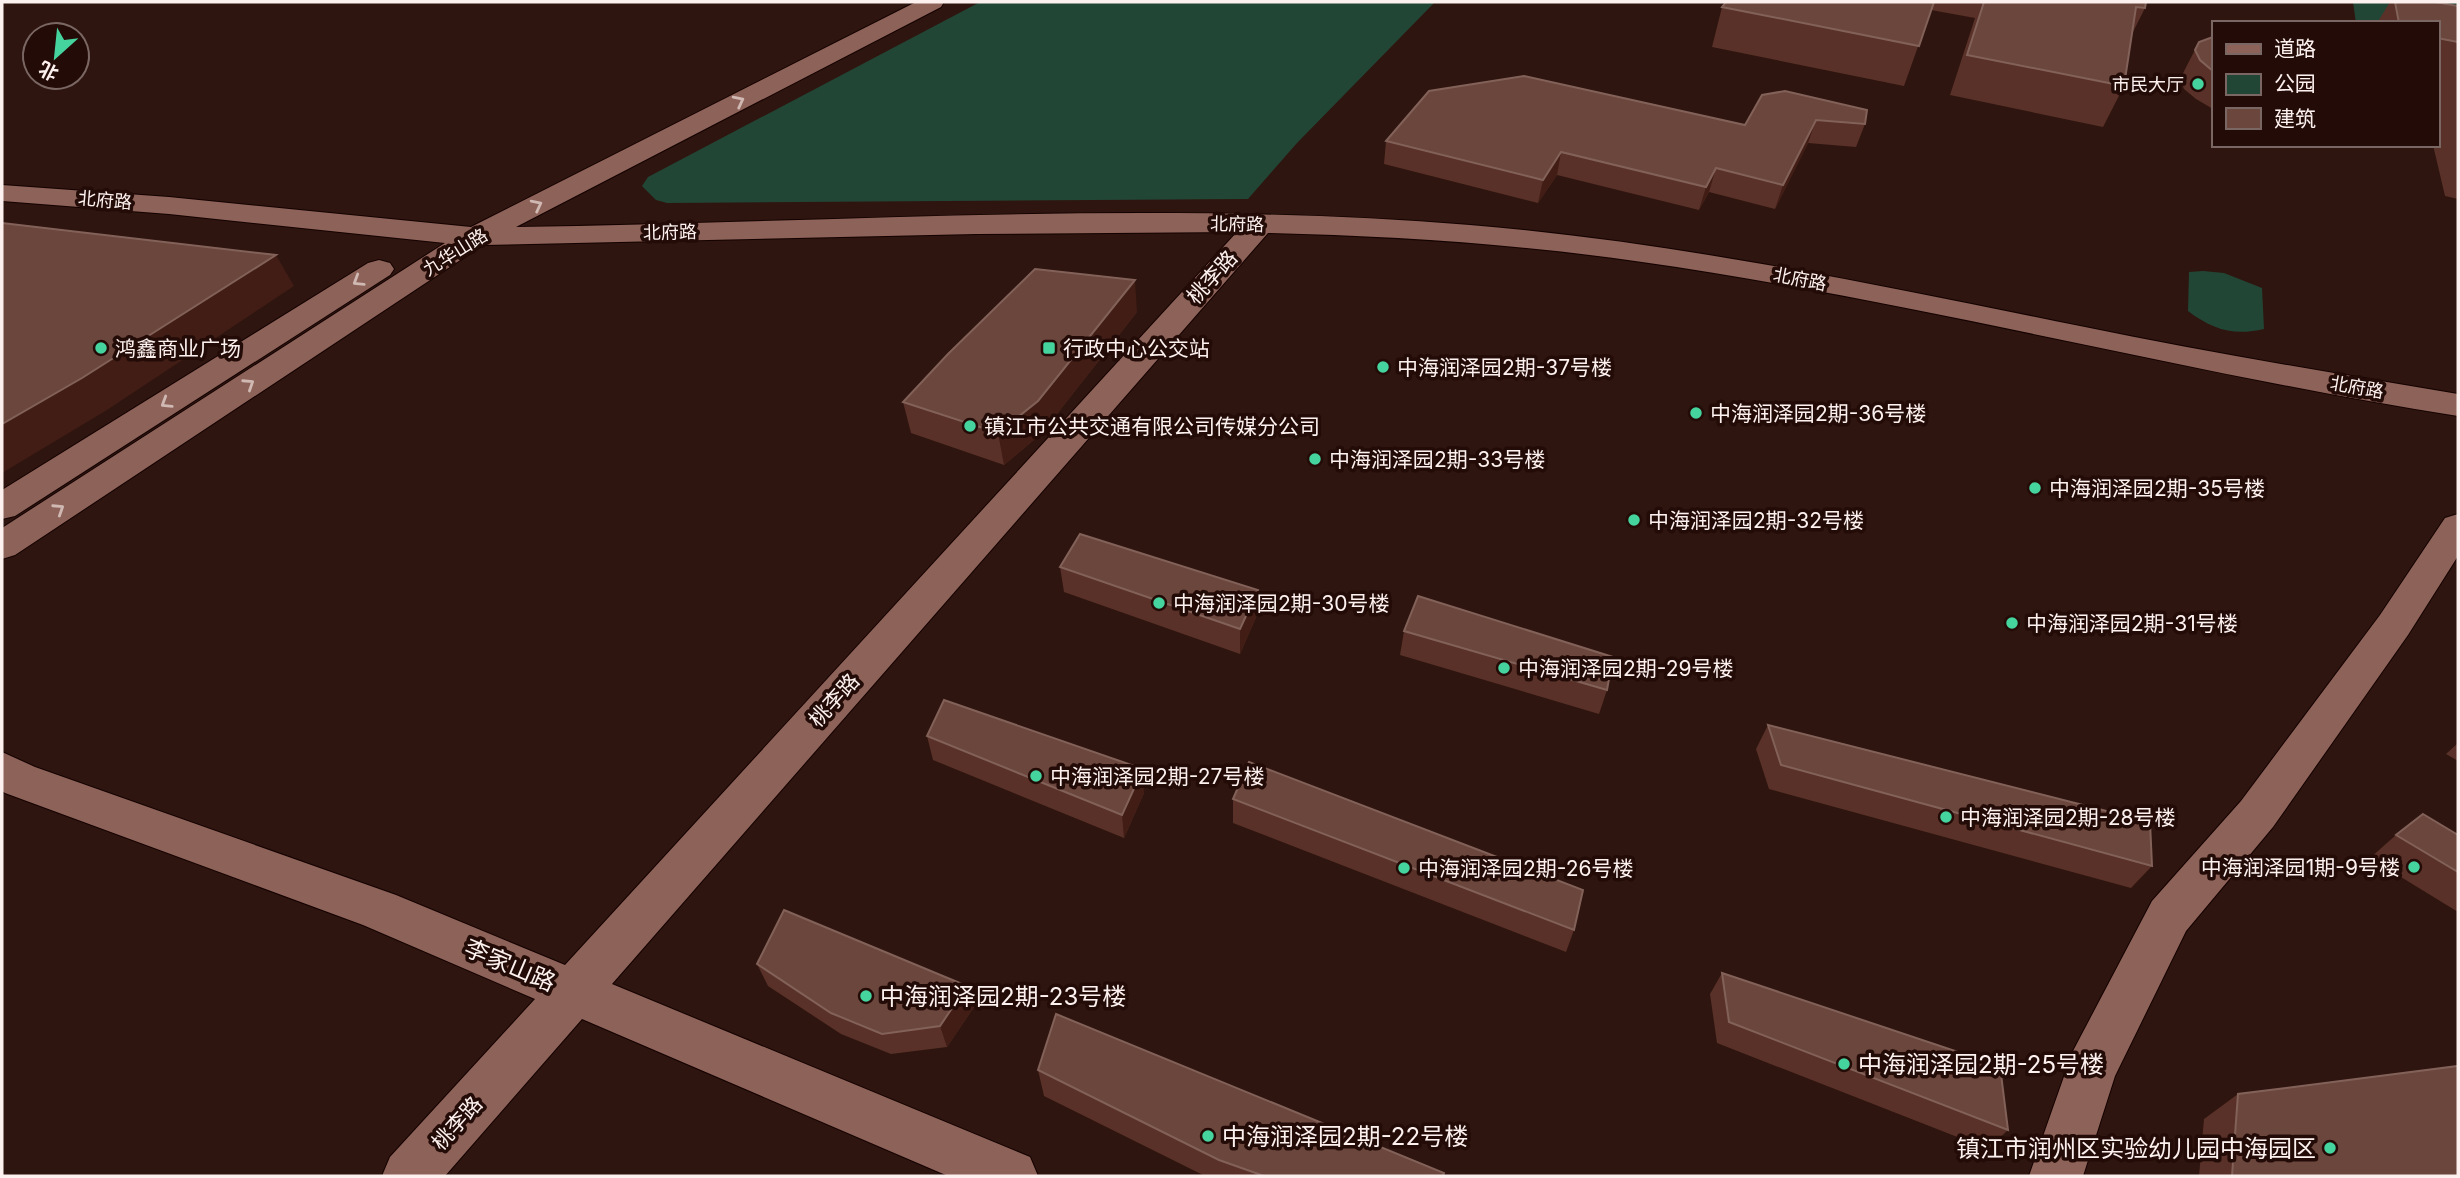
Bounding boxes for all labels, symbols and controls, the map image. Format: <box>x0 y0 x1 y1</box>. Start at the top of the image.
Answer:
north arrow <box>21 21 91 91</box>
legend <box>2212 21 2439 147</box>
text: 道路 <box>2274 36 2316 61</box>
text: 北 <box>35 56 62 85</box>
text: 公园 <box>2274 71 2316 96</box>
place label: 市民大厅 <box>2112 74 2184 95</box>
marker: 市民大厅 <box>2190 76 2206 92</box>
one-way arrow <box>732 96 744 110</box>
text: 建筑 <box>2274 106 2316 131</box>
street label: 北府路 <box>77 187 133 213</box>
one-way arrow <box>530 200 542 214</box>
street label: 北府路 <box>1210 213 1264 235</box>
street label: 北府路 <box>643 221 697 243</box>
street label: 九华山路 <box>419 224 491 280</box>
street label: 桃李路 <box>1182 245 1242 309</box>
street label: 北府路 <box>1771 264 1829 294</box>
one-way arrow <box>353 273 366 286</box>
place label: 鸿鑫商业广场 <box>115 336 241 361</box>
place label: 行政中心公交站 <box>1063 336 1210 361</box>
marker: 鸿鑫商业广场 <box>93 340 109 356</box>
marker: 行政中心公交站 <box>1041 340 1057 356</box>
place label: 中海润泽园2期-37号楼 <box>1397 355 1612 380</box>
marker: 中海润泽园2期-37号楼 <box>1375 359 1391 375</box>
street label: 北府路 <box>2329 372 2385 402</box>
one-way arrow <box>242 380 255 393</box>
one-way arrow <box>161 395 174 408</box>
place label: 中海润泽园2期-36号楼 <box>1710 401 1926 426</box>
marker: 中海润泽园2期-36号楼 <box>1688 405 1704 421</box>
place label: 镇江市公共交通有限公司传媒分公司 <box>984 414 1320 439</box>
marker: 镇江市公共交通有限公司传媒分公司 <box>962 418 978 434</box>
place label: 中海润泽园2期-33号楼 <box>1329 447 1545 472</box>
marker: 中海润泽园2期-33号楼 <box>1307 451 1323 467</box>
place label: 中海润泽园2期-35号楼 <box>2049 476 2265 501</box>
marker: 中海润泽园2期-35号楼 <box>2027 480 2043 496</box>
one-way arrow <box>51 504 64 517</box>
place label: 中海润泽园2期-32号楼 <box>1648 508 1864 533</box>
marker: 中海润泽园2期-32号楼 <box>1626 512 1642 528</box>
place label: 中海润泽园2期-30号楼 <box>1173 591 1389 616</box>
marker: 中海润泽园2期-30号楼 <box>1151 595 1167 611</box>
place label: 中海润泽园2期-31号楼 <box>2026 611 2238 636</box>
marker: 中海润泽园2期-31号楼 <box>2004 615 2020 631</box>
place label: 中海润泽园2期-29号楼 <box>1518 656 1734 681</box>
marker: 中海润泽园2期-29号楼 <box>1496 660 1512 676</box>
street label: 桃李路 <box>804 668 864 732</box>
place label: 中海润泽园2期-27号楼 <box>1050 764 1264 789</box>
marker: 中海润泽园2期-27号楼 <box>1028 768 1044 784</box>
place label: 中海润泽园2期-28号楼 <box>1960 805 2176 830</box>
marker: 中海润泽园2期-28号楼 <box>1938 809 1954 825</box>
place label: 中海润泽园1期-9号楼 <box>2201 855 2400 880</box>
place label: 中海润泽园2期-26号楼 <box>1418 856 1634 881</box>
marker: 中海润泽园1期-9号楼 <box>2406 859 2422 875</box>
marker: 中海润泽园2期-26号楼 <box>1396 860 1412 876</box>
street label: 李家山路 <box>460 933 560 997</box>
place label: 中海润泽园2期-23号楼 <box>880 982 1126 1011</box>
marker: 中海润泽园2期-23号楼 <box>858 988 874 1004</box>
place label: 中海润泽园2期-25号楼 <box>1858 1050 2104 1079</box>
marker: 中海润泽园2期-25号楼 <box>1836 1056 1852 1072</box>
street label: 桃李路 <box>427 1091 487 1155</box>
place label: 中海润泽园2期-22号楼 <box>1222 1122 1468 1151</box>
marker: 中海润泽园2期-22号楼 <box>1200 1128 1216 1144</box>
place label: 镇江市润州区实验幼儿园中海园区 <box>1956 1134 2316 1163</box>
marker: 镇江市润州区实验幼儿园中海园区 <box>2322 1140 2338 1156</box>

